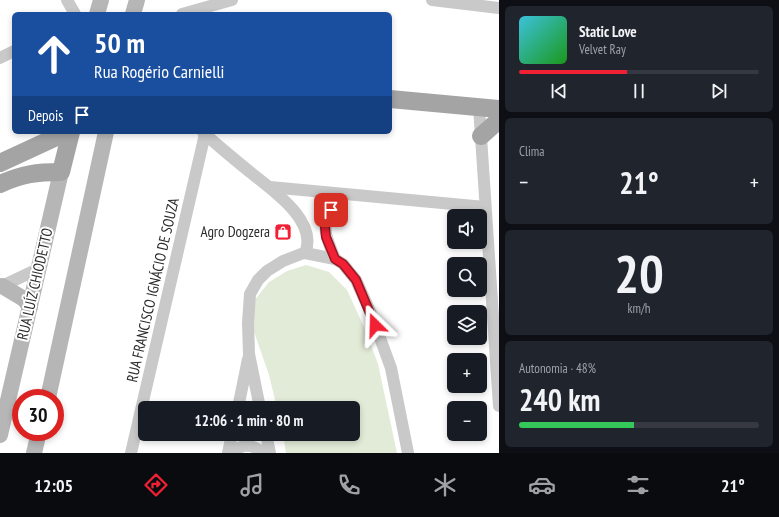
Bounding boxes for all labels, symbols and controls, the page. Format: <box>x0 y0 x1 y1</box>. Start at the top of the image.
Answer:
text: Static Love <box>579 22 637 41</box>
text: 50 m <box>94 24 145 61</box>
icon: ahead <box>28 28 80 80</box>
text: Velvet Ray <box>579 41 626 58</box>
text: Rua Rogério Carnielli <box>94 60 225 83</box>
icon: previous <box>548 80 570 102</box>
icon: pause <box>628 80 650 102</box>
icon: next <box>708 80 730 102</box>
icon: arrive <box>71 104 93 126</box>
text: Depois <box>28 106 63 125</box>
text: Clima <box>519 143 544 160</box>
text: 21° <box>619 163 659 202</box>
text: − <box>519 168 528 196</box>
text: + <box>750 168 759 196</box>
pin <box>314 193 348 227</box>
street label: RUA FRANCISCO IGNÁCIO DE SOUZA <box>122 195 183 384</box>
icon: arrive <box>320 199 342 221</box>
map controls <box>447 209 487 441</box>
button: sound <box>447 209 487 249</box>
place label: Agro Dogzera <box>200 222 270 241</box>
shop icon: Agro Dogzera <box>273 222 293 242</box>
street label: RUA LUÍZ CHIODETTO <box>12 226 57 342</box>
text: 20 <box>614 240 664 307</box>
button: search <box>447 257 487 297</box>
text: km/h <box>627 300 651 317</box>
position arrow <box>354 304 396 346</box>
button: layers <box>447 305 487 345</box>
button: + <box>447 353 487 393</box>
text: Autonomia · 48% <box>519 360 596 377</box>
text: 240 km <box>519 380 600 419</box>
speed limit sign: 30 <box>12 389 64 441</box>
button: − <box>447 401 487 441</box>
text: 12:06 · 1 min · 80 m <box>195 411 303 430</box>
icon: directions <box>142 471 170 499</box>
icon: music <box>238 471 266 499</box>
icon: phone <box>335 471 363 499</box>
icon: climate <box>431 471 459 499</box>
icon: car <box>528 471 556 499</box>
icon: filters <box>624 471 652 499</box>
text: 12:05 <box>34 474 73 497</box>
text: 21° <box>721 474 745 497</box>

